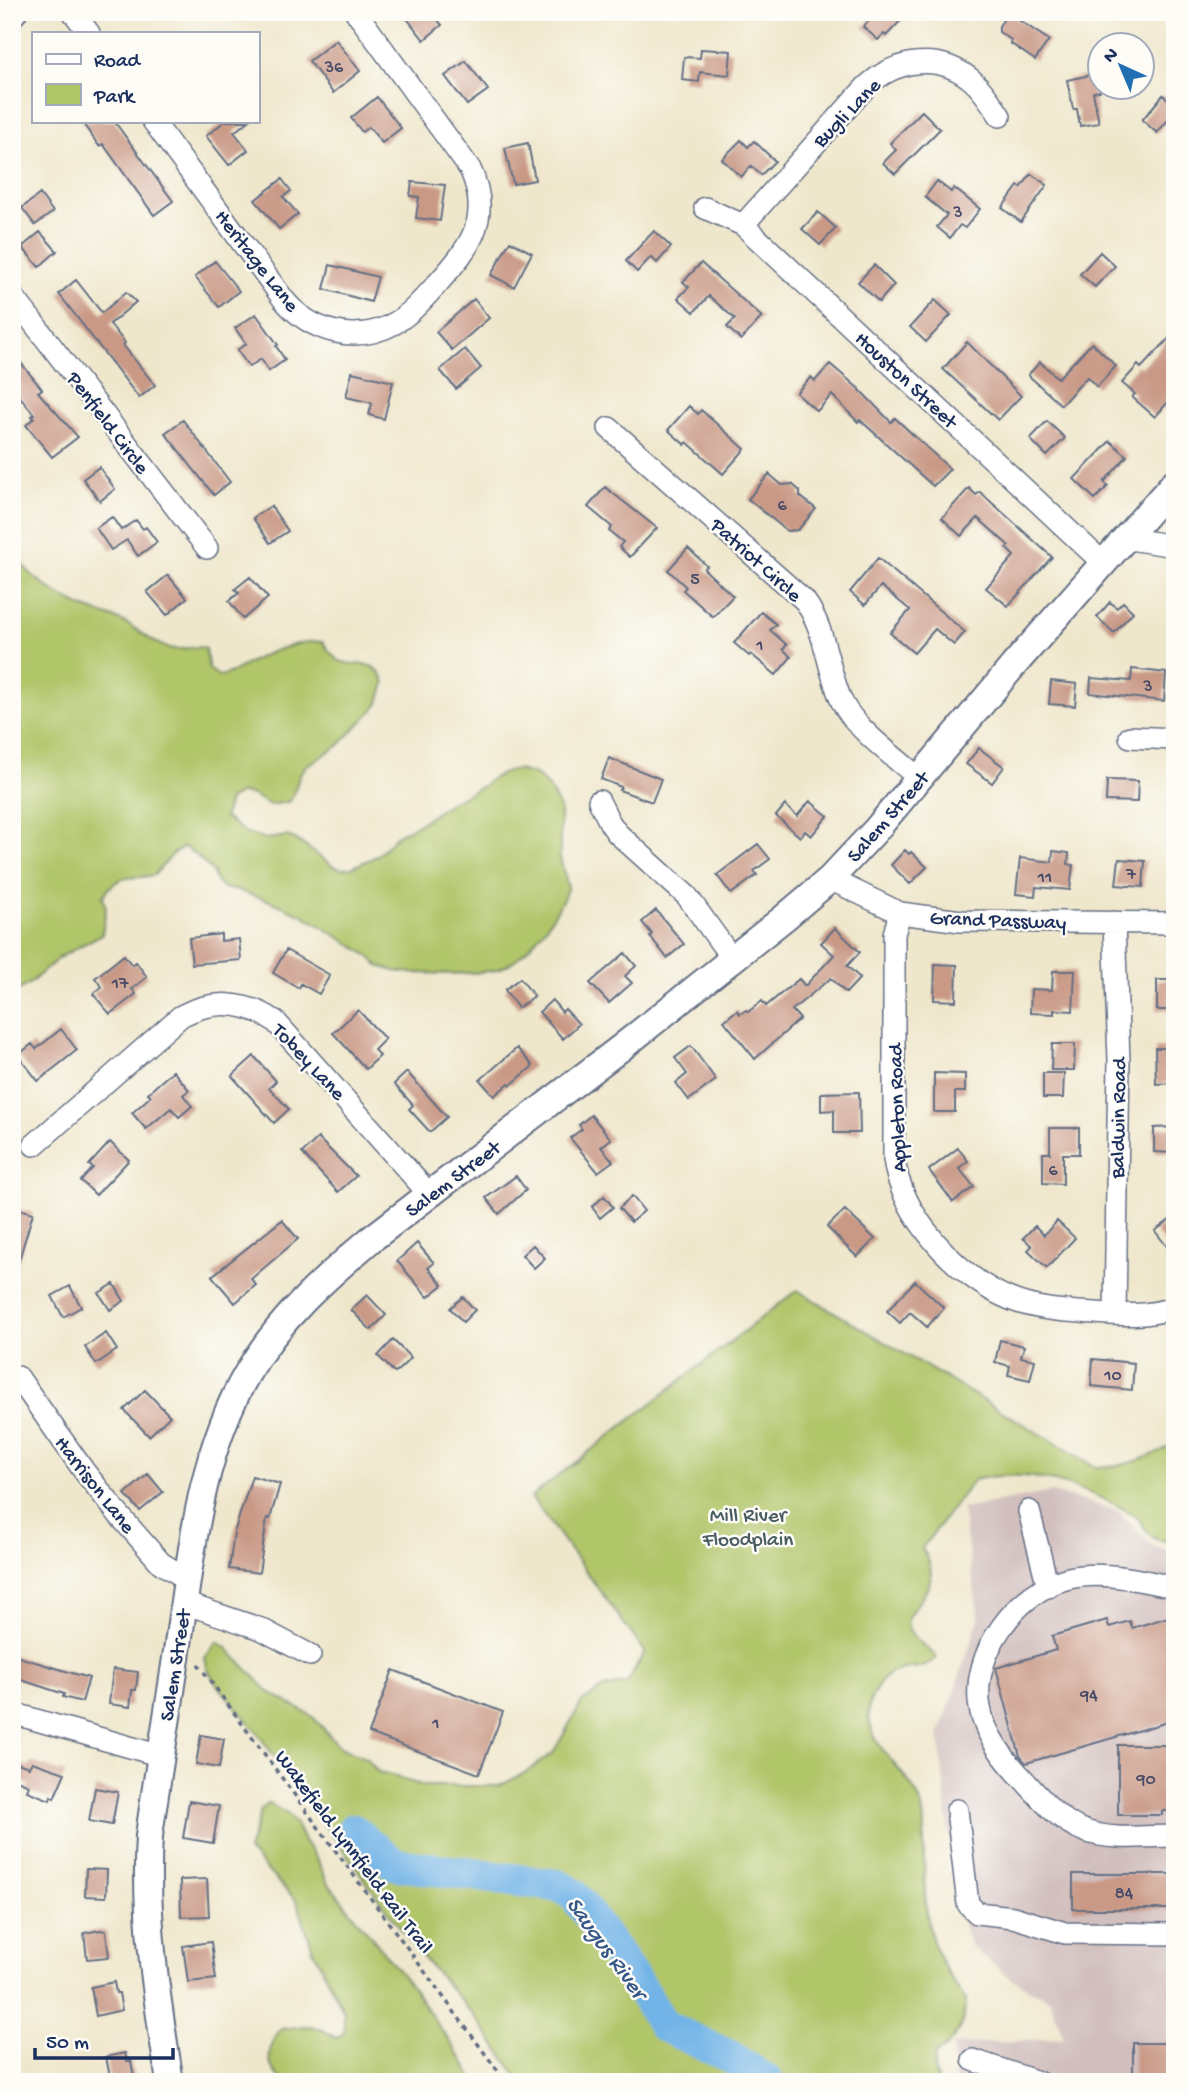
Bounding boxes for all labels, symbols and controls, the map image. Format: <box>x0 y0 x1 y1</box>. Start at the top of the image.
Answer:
legend <box>32 32 259 122</box>
north arrow <box>1086 32 1156 102</box>
text: N <box>1099 44 1124 69</box>
text: Road <box>94 50 142 75</box>
house number: 36 <box>324 58 344 79</box>
street label: Bugli Lane <box>809 74 888 155</box>
text: Park <box>93 86 137 111</box>
house number: 3 <box>952 203 963 224</box>
street label: Heritage Lane <box>208 206 304 319</box>
street label: Houston Street <box>848 328 963 437</box>
street label: Penfield Circle <box>59 367 154 481</box>
house number: 6 <box>777 496 787 517</box>
street label: Patriot Circle <box>703 513 806 610</box>
house number: 5 <box>690 570 700 591</box>
house number: 1 <box>755 636 764 657</box>
house number: 3 <box>1142 677 1153 698</box>
street label: Salem Street <box>843 766 938 869</box>
house number: 7 <box>1125 865 1136 886</box>
house number: 11 <box>1037 868 1052 889</box>
street label: Grand Passway <box>929 908 1067 937</box>
house number: 17 <box>111 974 129 995</box>
street label: Tobey Lane <box>265 1019 350 1108</box>
street label: Appleton Road <box>885 1041 914 1173</box>
street label: Baldwin Road <box>1107 1056 1134 1180</box>
street label: Salem Street <box>402 1135 509 1225</box>
house number: 6 <box>1048 1161 1058 1182</box>
house number: 10 <box>1103 1366 1122 1387</box>
street label: Harrison Lane <box>47 1432 140 1541</box>
park label: Mill River Floodplain <box>702 1505 793 1554</box>
street label: Salem Street <box>156 1606 199 1723</box>
house number: 94 <box>1079 1686 1098 1707</box>
house number: 1 <box>431 1714 440 1735</box>
street label: Wakefield Lynnfield Rail Trail <box>268 1746 437 1960</box>
house number: 90 <box>1135 1770 1156 1791</box>
house number: 84 <box>1115 1884 1134 1905</box>
water label: Saugus River <box>559 1893 654 2009</box>
scale bar <box>35 2017 173 2061</box>
text: 50 m <box>46 2032 89 2057</box>

